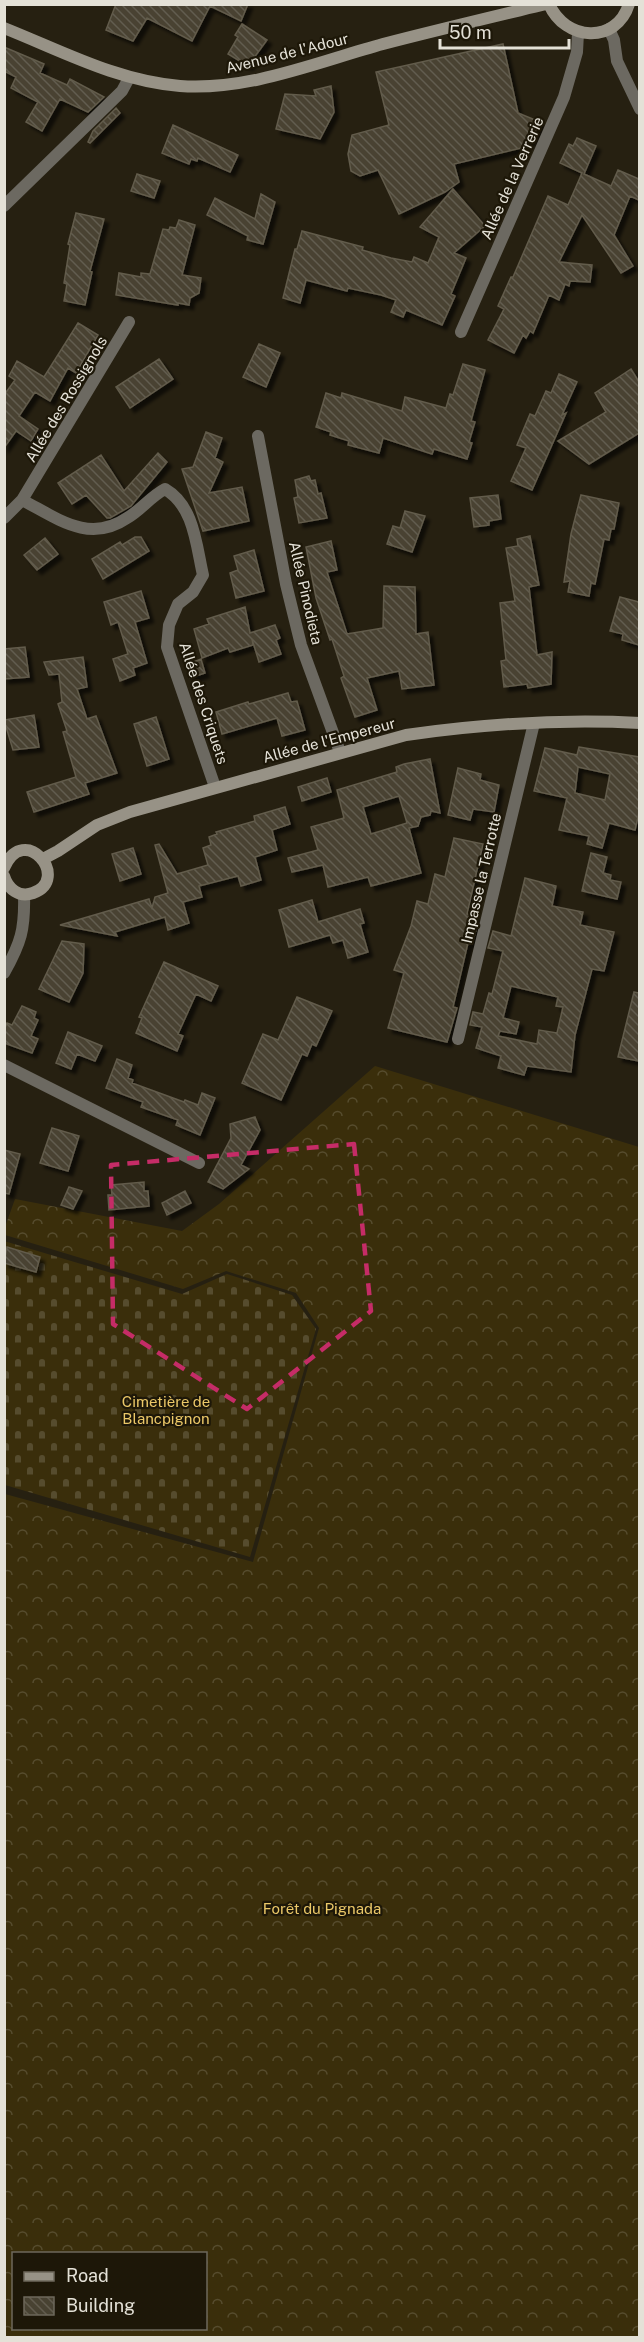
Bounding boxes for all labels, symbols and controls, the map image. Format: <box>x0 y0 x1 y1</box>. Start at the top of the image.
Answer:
scale bar <box>440 12 569 50</box>
text: 50 m <box>449 22 492 43</box>
street label: Avenue de l'Adour <box>224 29 350 76</box>
street label: Allée de la Verrerie <box>477 114 547 242</box>
street label: Allée des Rossignols <box>22 333 110 465</box>
street label: Allée Pinodieta <box>286 540 326 646</box>
street label: Allée des Criquets <box>176 640 232 766</box>
street label: Allée de l'Empereur <box>261 714 397 766</box>
street label: Impasse la Terrotte <box>458 811 504 945</box>
park label: Cimetière de Blancpignon <box>122 1393 210 1427</box>
park label: Forêt du Pignada <box>263 1900 381 1917</box>
legend <box>12 2252 207 2330</box>
text: Road <box>66 2265 109 2286</box>
text: Building <box>66 2295 135 2316</box>

